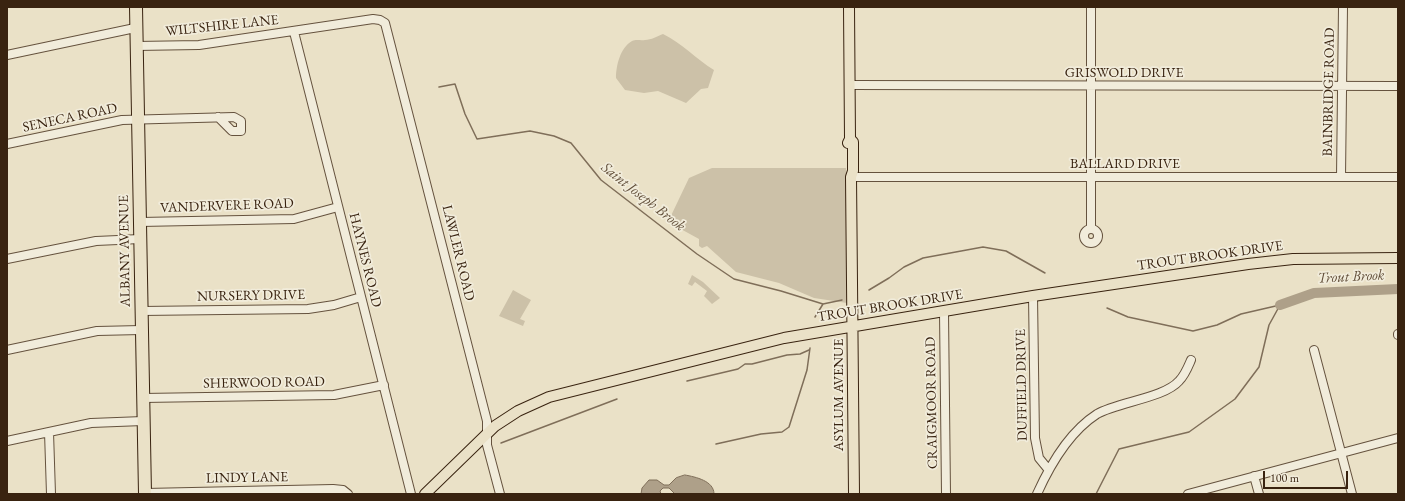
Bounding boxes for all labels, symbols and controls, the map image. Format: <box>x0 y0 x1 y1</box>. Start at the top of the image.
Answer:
street label: WILTSHIRE LANE <box>165 12 279 40</box>
street label: BAINBRIDGE ROAD <box>1319 28 1339 156</box>
street label: GRISWOLD DRIVE <box>1065 65 1183 81</box>
street label: SENECA ROAD <box>21 100 119 136</box>
street label: BALLARD DRIVE <box>1070 156 1180 172</box>
water label: Saint Joseph Brook <box>597 159 689 235</box>
street label: ALBANY AVENUE <box>116 195 134 307</box>
street label: VANDERVERE ROAD <box>160 195 294 217</box>
street label: LAWLER ROAD <box>438 203 478 303</box>
street label: HAYNES ROAD <box>345 211 385 309</box>
street label: TROUT BROOK DRIVE <box>1136 237 1284 275</box>
water label: Trout Brook <box>1317 266 1385 288</box>
street label: TROUT BROOK DRIVE <box>816 286 964 326</box>
street label: NURSERY DRIVE <box>197 287 305 305</box>
street label: DUFFIELD DRIVE <box>1013 329 1031 441</box>
street label: CRAIGMOOR ROAD <box>922 337 942 469</box>
street label: ASYLUM AVENUE <box>831 339 847 451</box>
street label: SHERWOOD ROAD <box>203 374 325 392</box>
scale bar <box>1265 463 1350 489</box>
street label: LINDY LANE <box>206 469 288 487</box>
text: 100 m <box>1270 470 1299 486</box>

